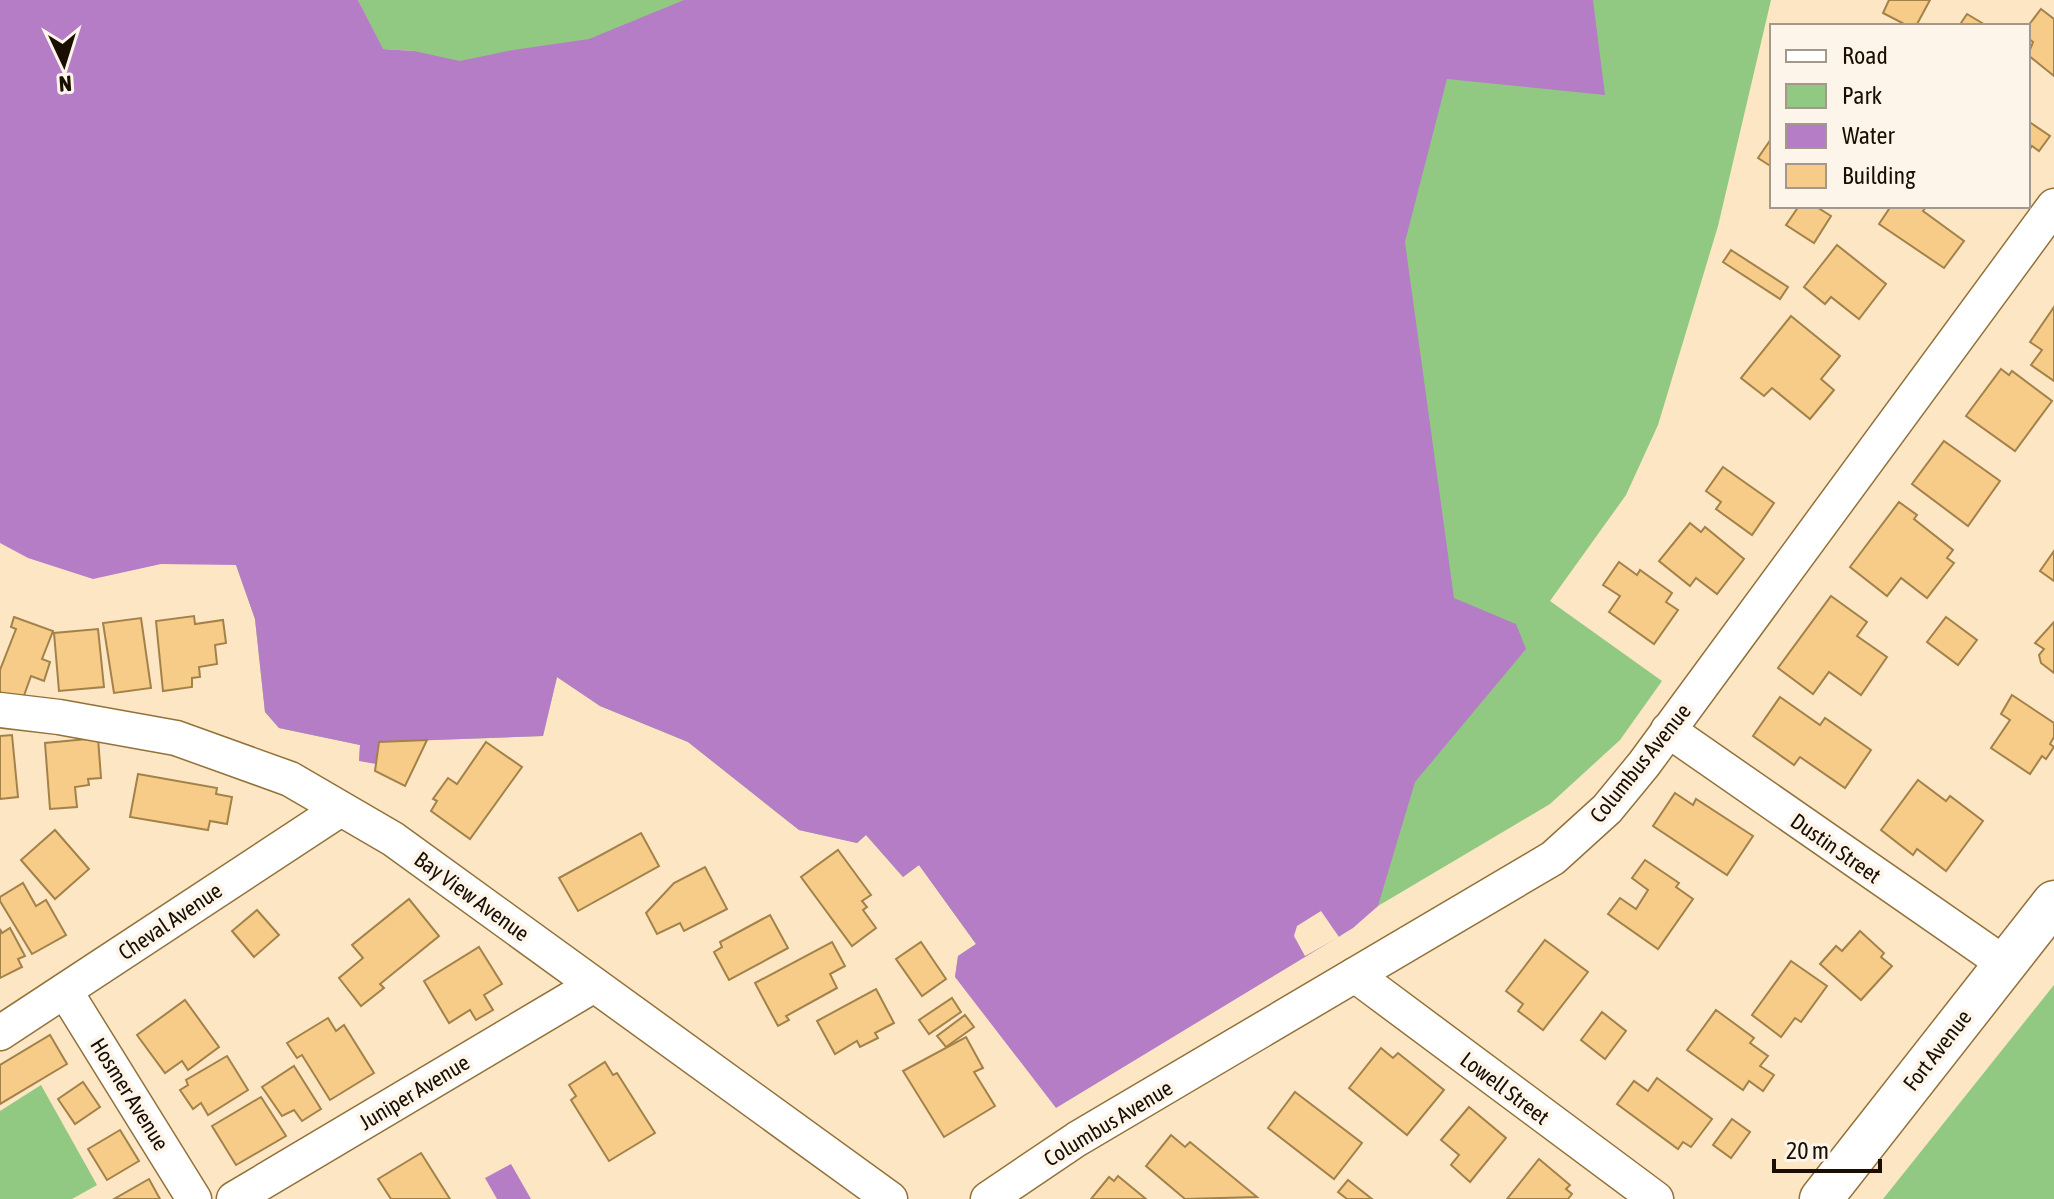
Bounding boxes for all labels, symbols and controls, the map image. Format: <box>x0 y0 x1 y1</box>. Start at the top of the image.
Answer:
north arrow <box>24 24 104 104</box>
legend <box>1770 24 2030 208</box>
text: Road <box>1842 42 1888 69</box>
text: N <box>58 71 73 97</box>
text: Park <box>1842 82 1883 109</box>
text: Water <box>1842 122 1895 149</box>
text: Building <box>1842 162 1916 189</box>
street label: Columbus Avenue <box>1584 698 1696 828</box>
street label: Dustin Street <box>1786 808 1886 888</box>
street label: Bay View Avenue <box>410 846 534 946</box>
street label: Cheval Avenue <box>113 877 227 965</box>
street label: Fort Avenue <box>1897 1004 1977 1096</box>
street label: Hosmer Avenue <box>85 1033 175 1155</box>
street label: Lowell Street <box>1455 1046 1555 1130</box>
street label: Juniper Avenue <box>354 1049 474 1135</box>
street label: Columbus Avenue <box>1039 1074 1177 1172</box>
scale bar <box>1774 1123 1880 1173</box>
text: 20 m <box>1786 1137 1829 1164</box>

